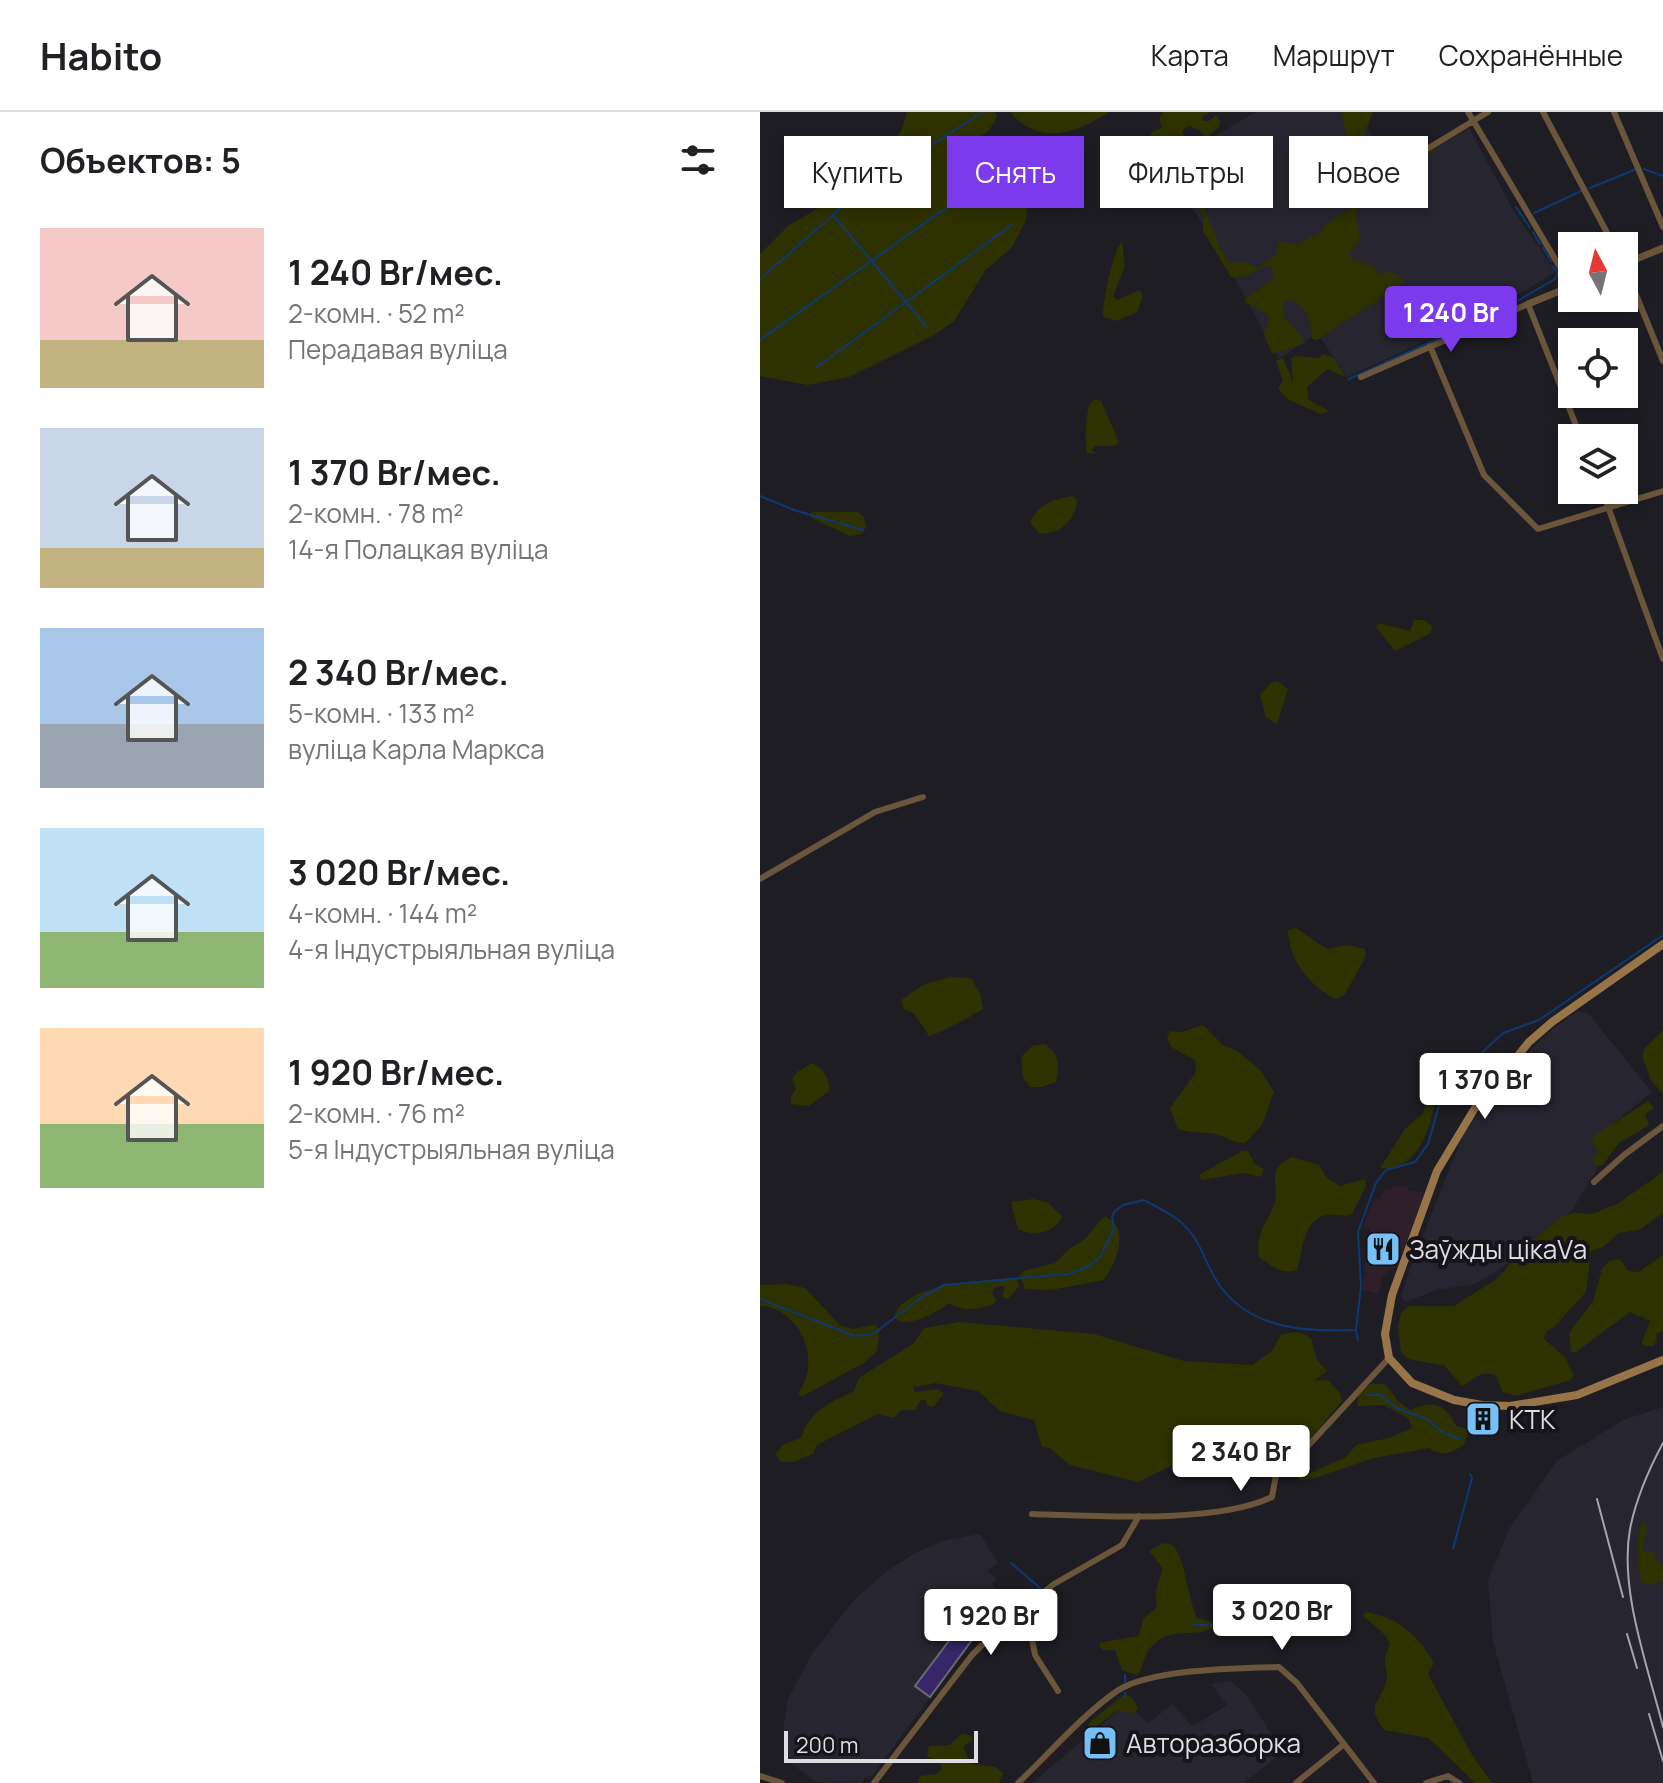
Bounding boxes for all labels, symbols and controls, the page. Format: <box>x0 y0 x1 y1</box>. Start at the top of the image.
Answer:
text: Habito <box>40 29 162 81</box>
text: Карта <box>1151 36 1229 74</box>
text: Маршрут <box>1273 36 1395 74</box>
text: Сохранённые <box>1439 36 1623 74</box>
chip: Купить <box>784 136 931 208</box>
chip: Снять <box>947 136 1084 208</box>
chip: Фильтры <box>1100 136 1273 208</box>
chip: Новое <box>1289 136 1428 208</box>
text: Объектов: 5 <box>40 137 241 183</box>
icon: filters <box>676 138 720 182</box>
north arrow <box>1558 232 1638 312</box>
map controls <box>1558 232 1638 504</box>
text: 1 240 Br/мес. <box>288 249 503 295</box>
icon: home <box>104 260 200 356</box>
pin: 1 240 Br <box>1368 286 1534 354</box>
text: 1 240 Br <box>1403 294 1499 330</box>
text: 2-комн. · 52 m² <box>288 295 465 331</box>
button: locate <box>1558 328 1638 408</box>
text: Перадавая вуліца <box>288 331 508 367</box>
button: layers <box>1558 424 1638 504</box>
text: 1 370 Br/мес. <box>288 449 501 495</box>
icon: home <box>104 460 200 556</box>
text: 2-комн. · 78 m² <box>288 495 464 531</box>
text: 14-я Полацкая вуліца <box>288 531 548 567</box>
text: 2 340 Br/мес. <box>288 649 509 695</box>
icon: home <box>104 660 200 756</box>
text: 5-комн. · 133 m² <box>288 695 475 731</box>
text: вуліца Карла Маркса <box>288 731 545 767</box>
text: 3 020 Br/мес. <box>288 849 510 895</box>
icon: home <box>104 860 200 956</box>
text: 4-комн. · 144 m² <box>288 895 477 931</box>
text: 4-я Індустрыяльная вуліца <box>288 931 615 967</box>
text: 1 920 Br/мес. <box>288 1049 504 1095</box>
pin: 1 370 Br <box>1402 1053 1568 1121</box>
icon: home <box>104 1060 200 1156</box>
text: 1 370 Br <box>1438 1061 1532 1097</box>
text: 2-комн. · 76 m² <box>288 1095 465 1131</box>
text: 5-я Індустрыяльная вуліца <box>288 1131 615 1167</box>
restaurant icon: Заўжды цікаVа <box>1364 1230 1402 1268</box>
place label: Заўжды цікаVа <box>1409 1231 1587 1267</box>
building icon: КТК <box>1464 1400 1502 1438</box>
place label: КТК <box>1509 1401 1556 1437</box>
pin: 2 340 Br <box>1158 1425 1324 1493</box>
text: 2 340 Br <box>1191 1433 1291 1469</box>
pin: 3 020 Br <box>1199 1584 1365 1652</box>
pin: 1 920 Br <box>908 1589 1074 1657</box>
text: 3 020 Br <box>1231 1592 1333 1628</box>
text: 1 920 Br <box>942 1597 1040 1633</box>
shop icon: Авторазборка <box>1081 1724 1119 1762</box>
place label: Авторазборка <box>1126 1725 1301 1761</box>
scale bar <box>784 1727 978 1763</box>
text: 200 m <box>796 1730 858 1760</box>

